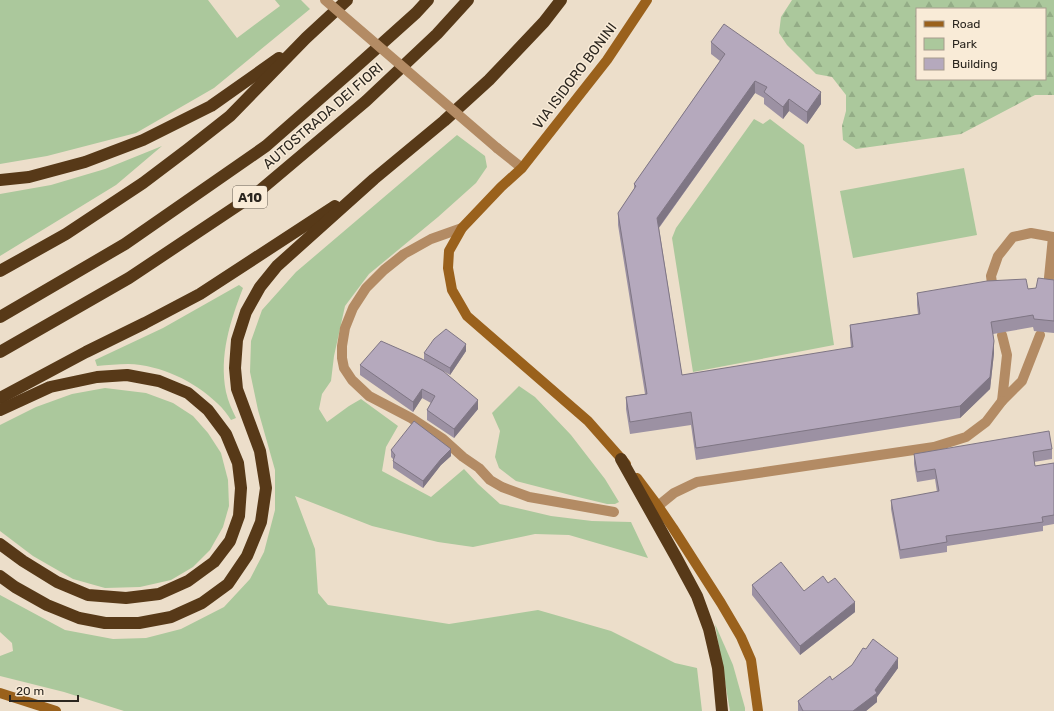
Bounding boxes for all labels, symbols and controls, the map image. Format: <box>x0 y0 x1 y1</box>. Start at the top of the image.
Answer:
legend <box>916 8 1046 80</box>
text: Road <box>952 17 980 31</box>
street label: VIA ISIDORO BONINI <box>529 19 621 133</box>
text: Park <box>952 37 978 51</box>
text: Building <box>952 57 998 71</box>
street label: AUTOSTRADA DEI FIORI <box>260 59 386 173</box>
road number: A10 <box>233 186 267 208</box>
scale bar <box>10 677 78 703</box>
text: 20 m <box>16 684 44 698</box>

